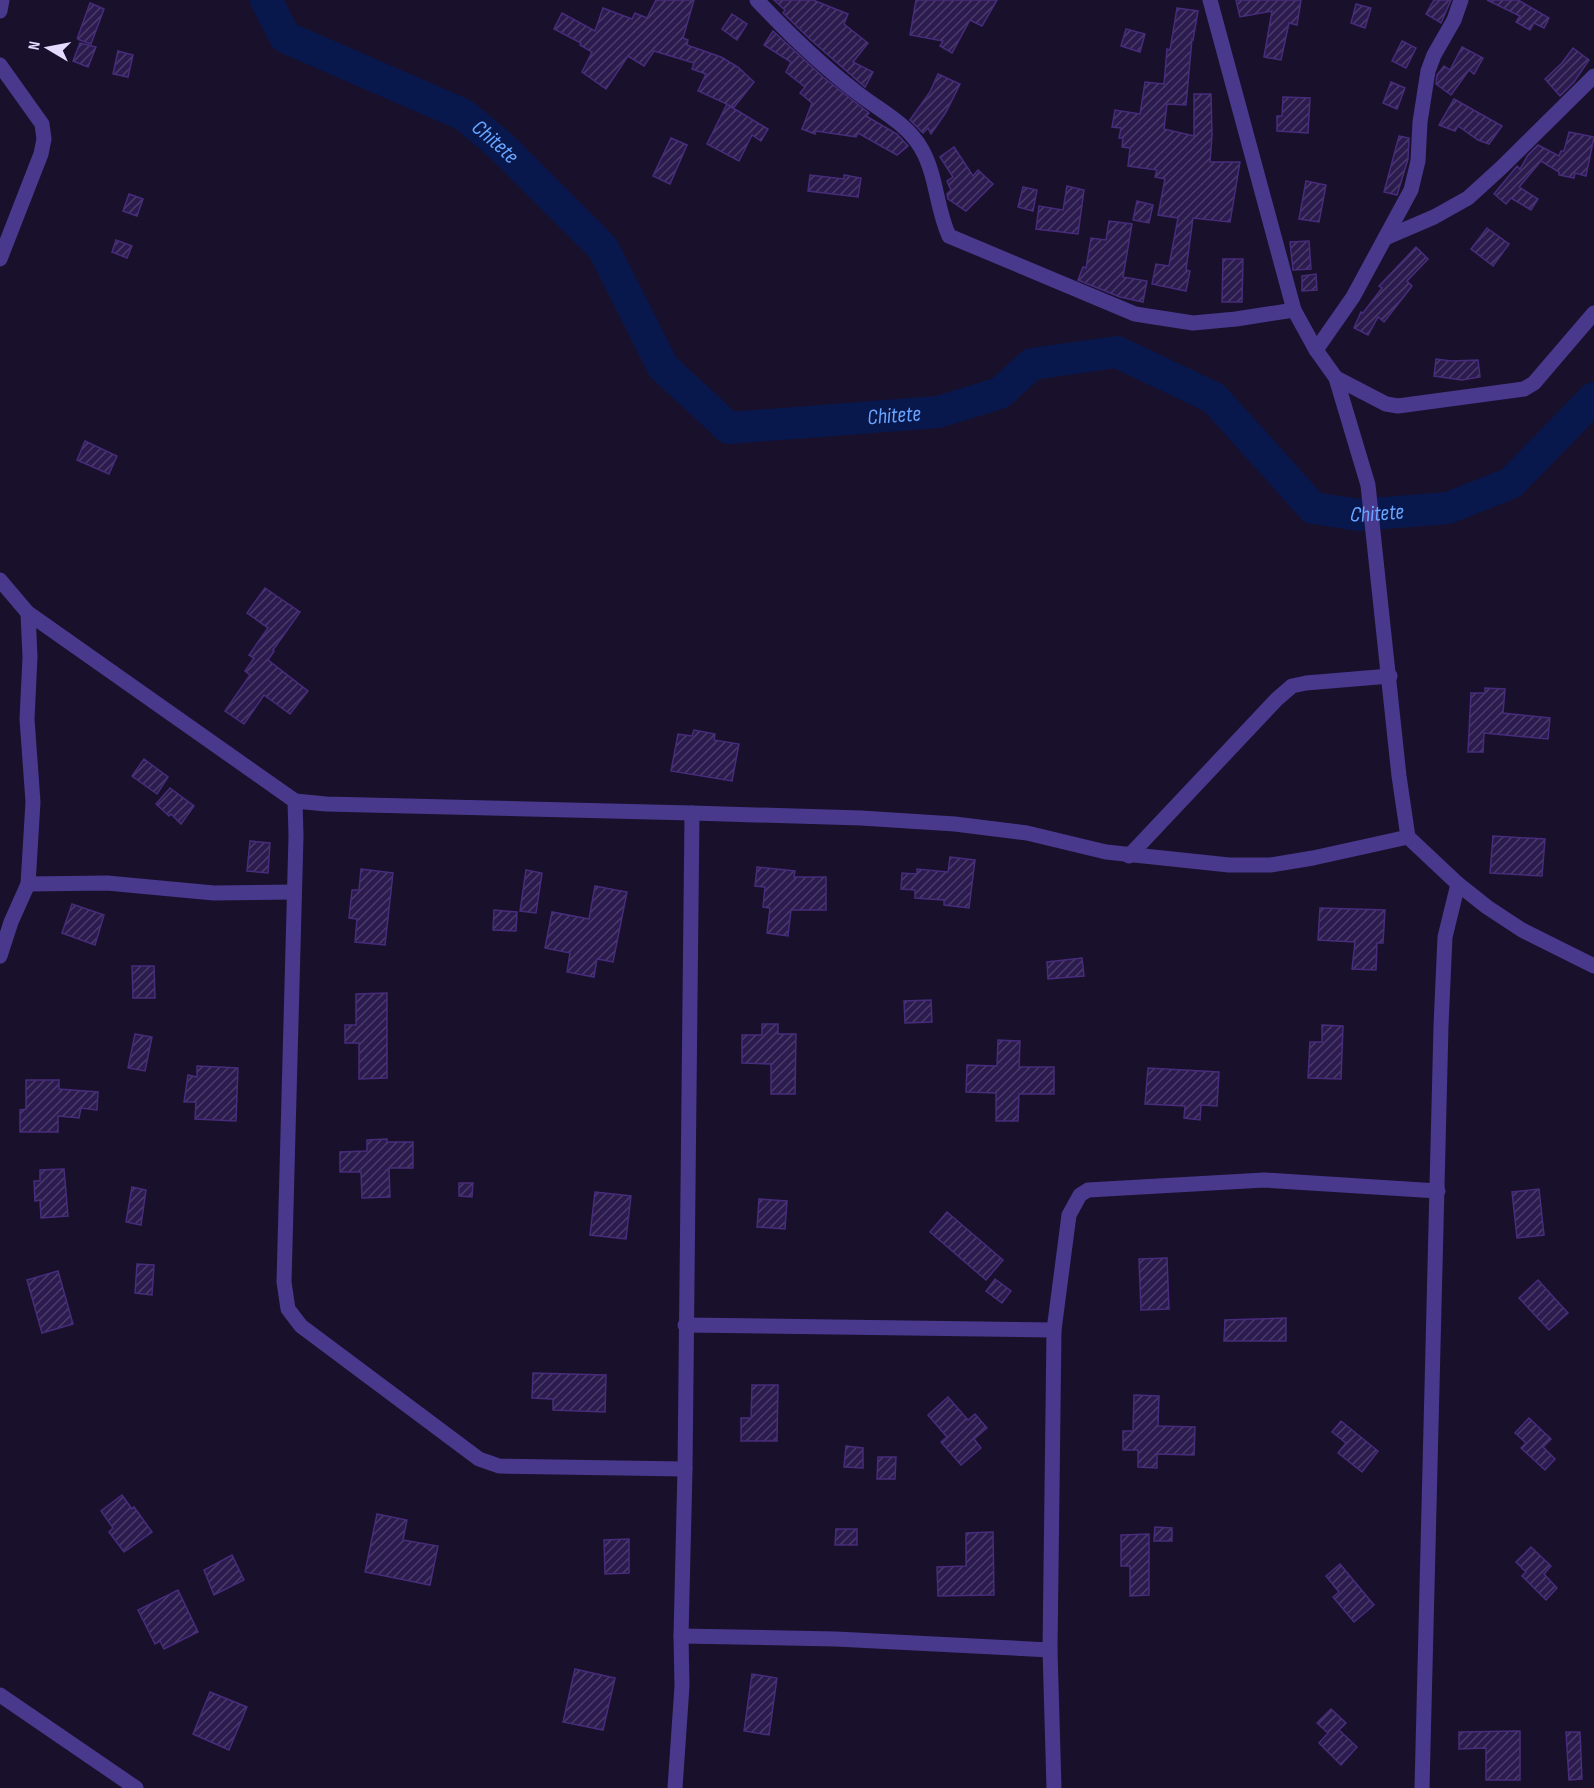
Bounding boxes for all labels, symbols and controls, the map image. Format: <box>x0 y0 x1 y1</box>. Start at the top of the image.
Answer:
north arrow <box>18 18 78 78</box>
text: N <box>25 40 45 52</box>
water label: Chitete <box>466 114 525 170</box>
water label: Chitete <box>866 400 922 431</box>
water label: Chitete <box>1348 498 1405 529</box>

